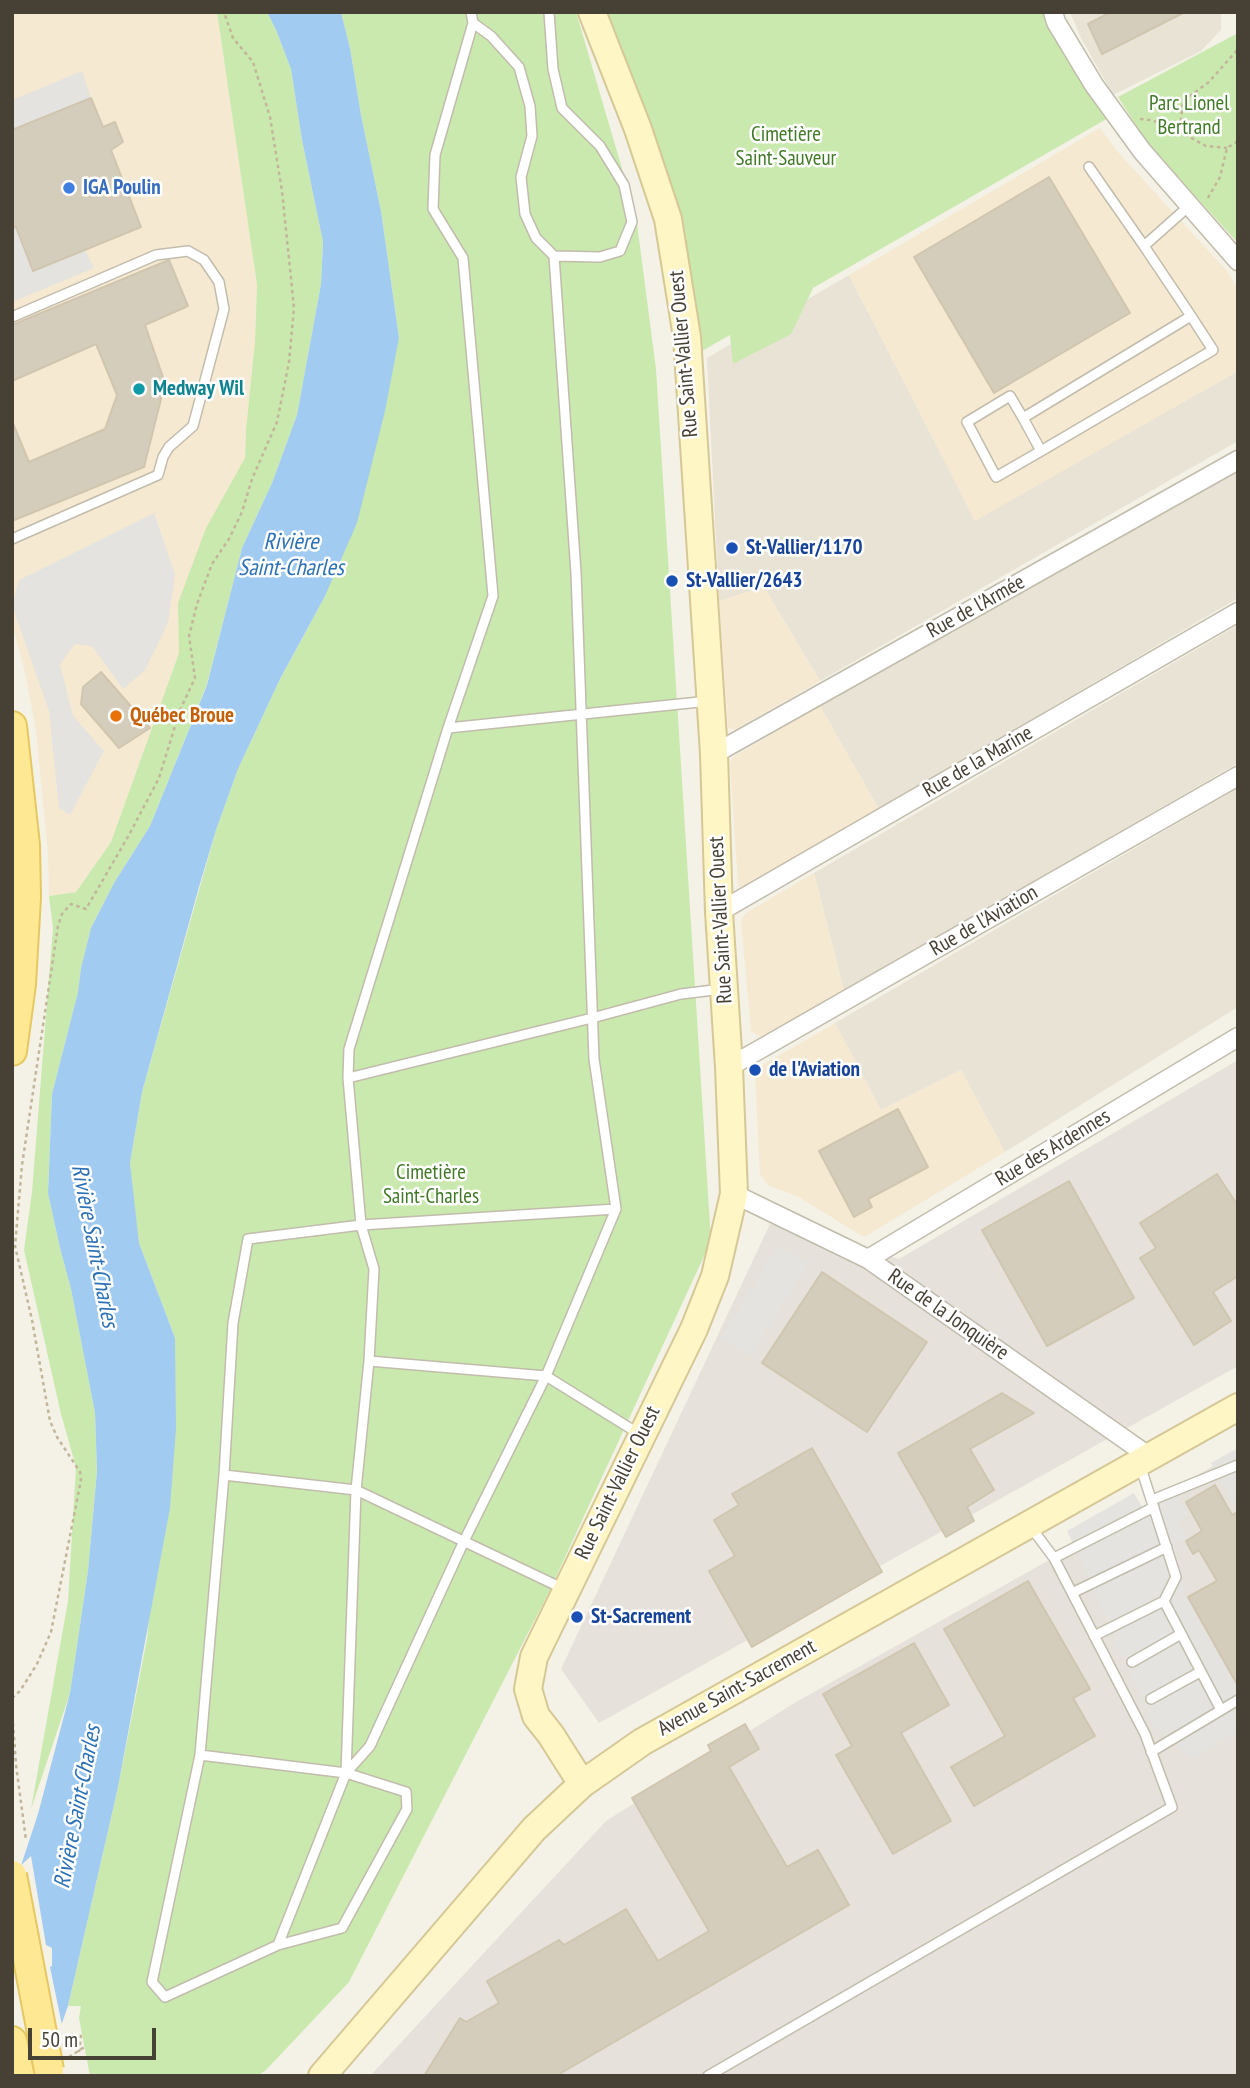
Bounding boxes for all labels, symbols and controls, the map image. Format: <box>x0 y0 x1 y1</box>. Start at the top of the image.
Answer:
park label: Parc Lionel Bertrand <box>1149 91 1229 141</box>
park label: Cimetière Saint-Sauveur <box>736 122 836 172</box>
place label: IGA Poulin <box>83 175 161 201</box>
marker: IGA Poulin <box>61 180 77 196</box>
street label: Rue Saint-Vallier Ouest <box>664 270 704 438</box>
place label: Medway Wil <box>153 376 244 402</box>
marker: Medway Wil <box>131 381 147 397</box>
water label: Rivière Saint-Charles <box>238 528 344 582</box>
place label: St-Vallier/1170 <box>746 535 863 561</box>
marker: St-Vallier/1170 <box>724 540 740 556</box>
place label: St-Vallier/2643 <box>686 568 803 594</box>
street label: Rue de l'Armée <box>923 570 1029 644</box>
marker: St-Vallier/2643 <box>664 573 680 589</box>
place label: Québec Broue <box>130 703 234 729</box>
marker: Québec Broue <box>108 708 124 724</box>
street label: Rue de la Marine <box>919 721 1037 803</box>
street label: Rue Saint-Vallier Ouest <box>704 836 738 1004</box>
street label: Rue de l'Aviation <box>926 880 1042 962</box>
place label: de l'Aviation <box>769 1057 860 1083</box>
marker: de l'Aviation <box>747 1062 763 1078</box>
street label: Rue des Ardennes <box>991 1104 1115 1192</box>
park label: Cimetière Saint-Charles <box>383 1160 479 1210</box>
water label: Rivière Saint-Charles <box>65 1162 123 1330</box>
street label: Rue de la Jonquière <box>883 1264 1013 1366</box>
street label: Rue Saint-Vallier Ouest <box>570 1402 666 1564</box>
place label: St-Sacrement <box>591 1604 691 1630</box>
marker: St-Sacrement <box>569 1609 585 1625</box>
street label: Avenue Saint-Sacrement <box>654 1634 820 1742</box>
water label: Rivière Saint-Charles <box>49 1723 107 1891</box>
scale bar <box>32 2014 159 2058</box>
text: 50 m <box>41 2026 78 2053</box>

